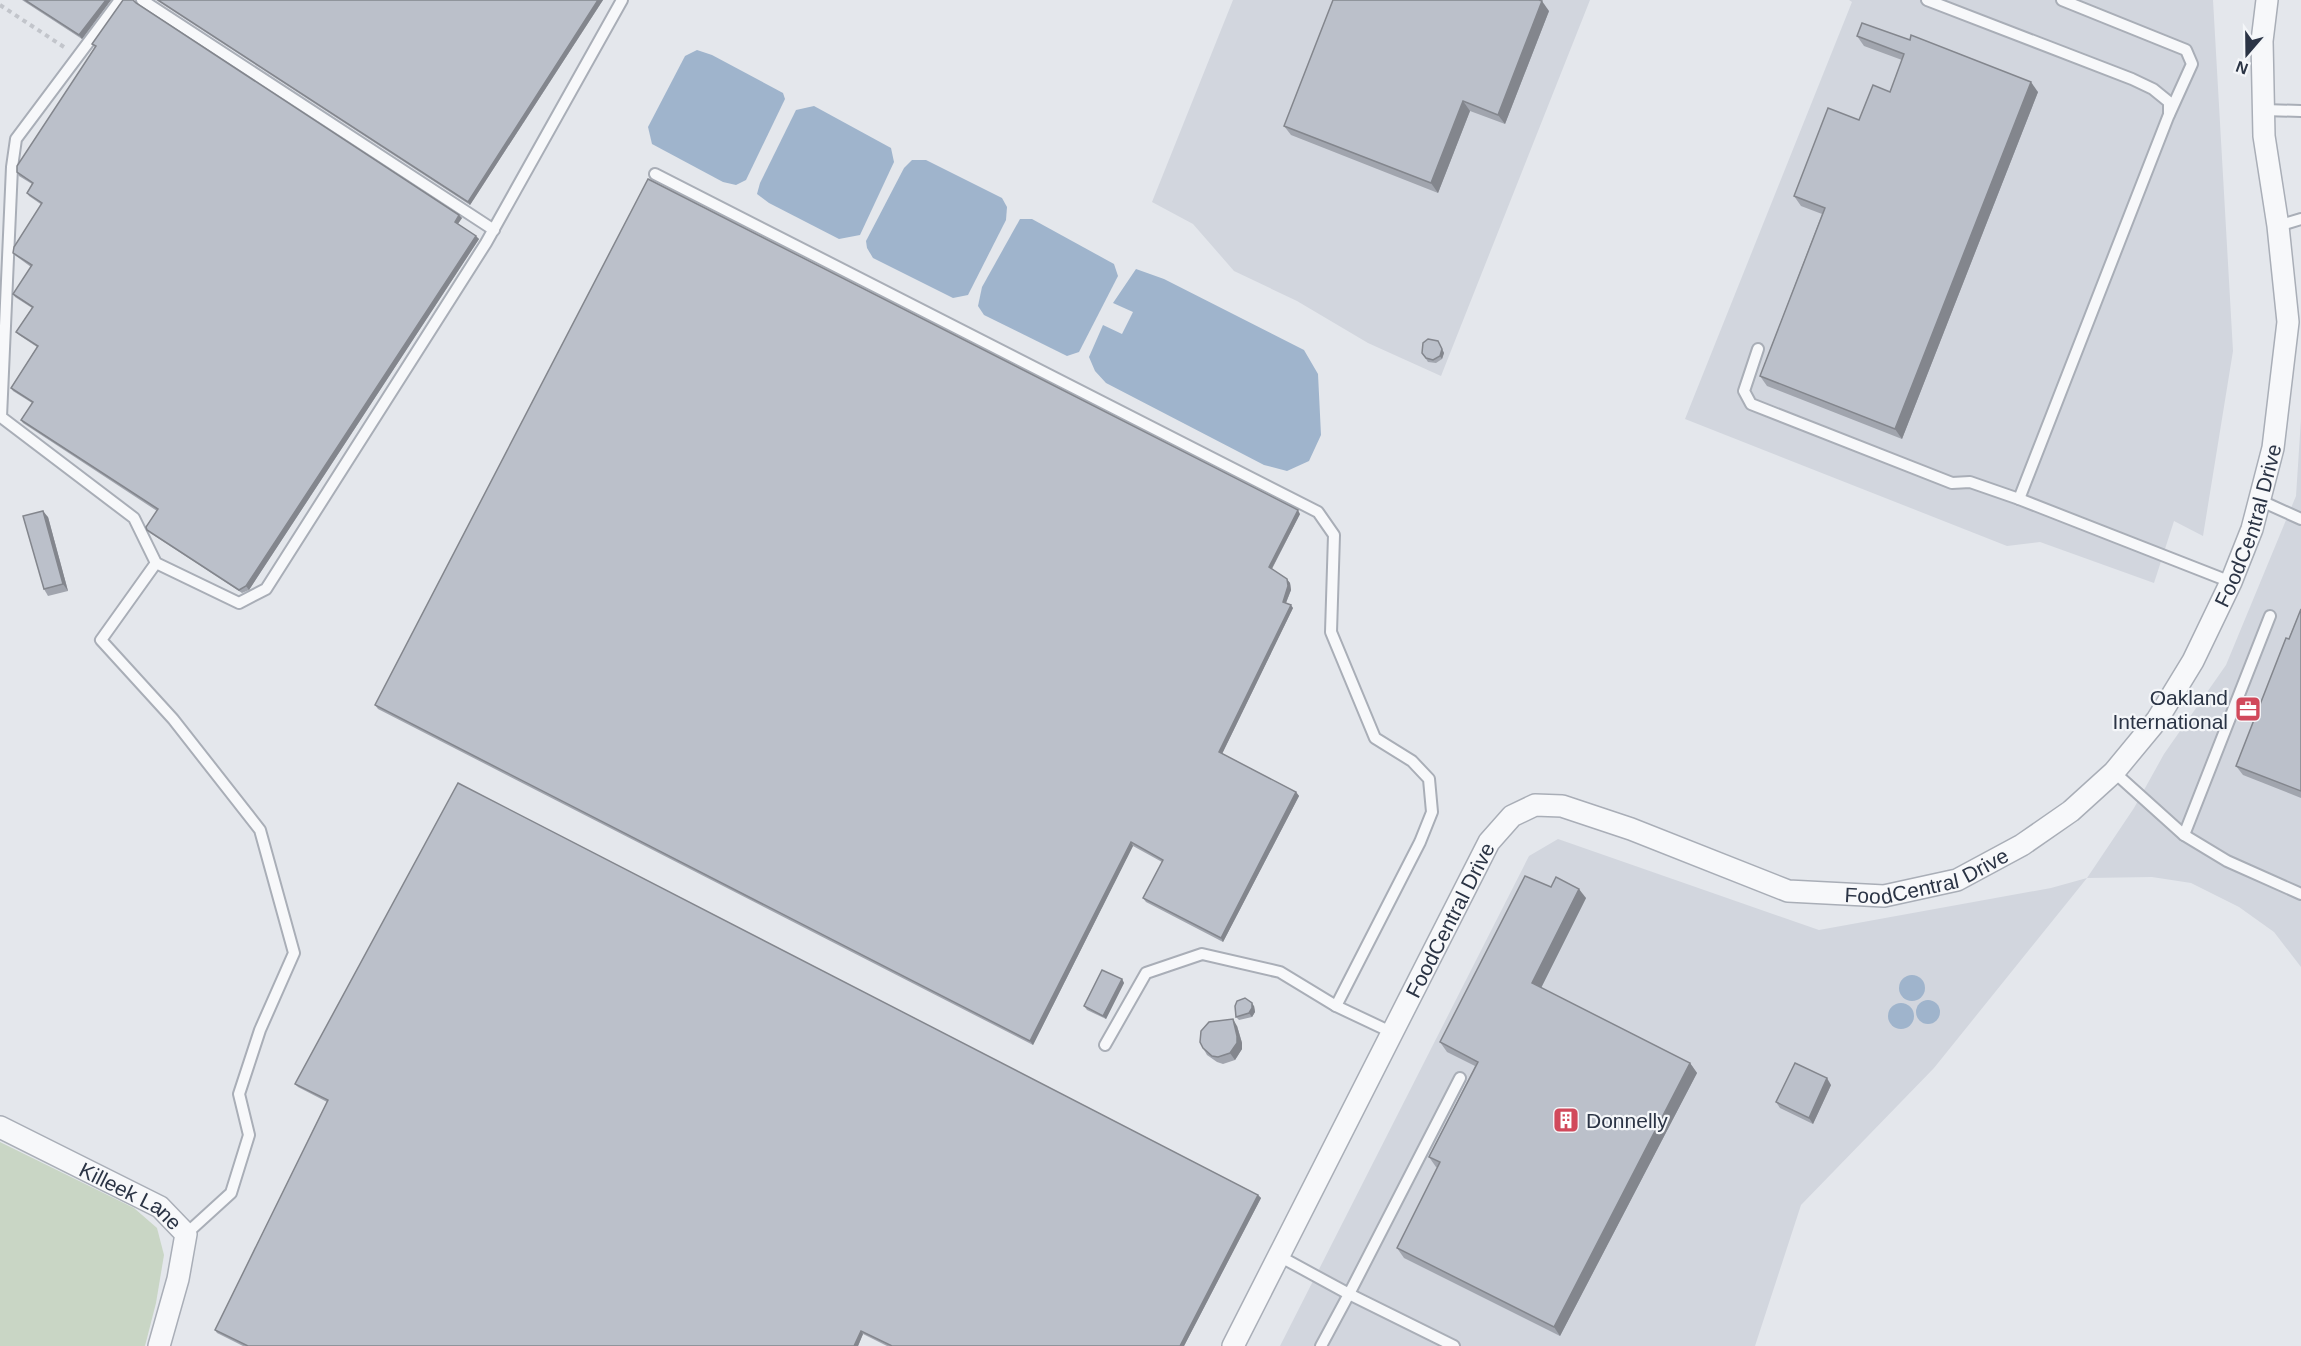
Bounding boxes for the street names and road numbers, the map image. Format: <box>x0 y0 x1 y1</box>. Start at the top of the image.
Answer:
street label: FoodCentral Drive <box>2209 441 2285 610</box>
street label: FoodCentral Drive <box>1401 839 1498 1001</box>
street label: FoodCentral Drive <box>1844 843 2012 908</box>
street label: Killeek Lane <box>76 1157 187 1234</box>

